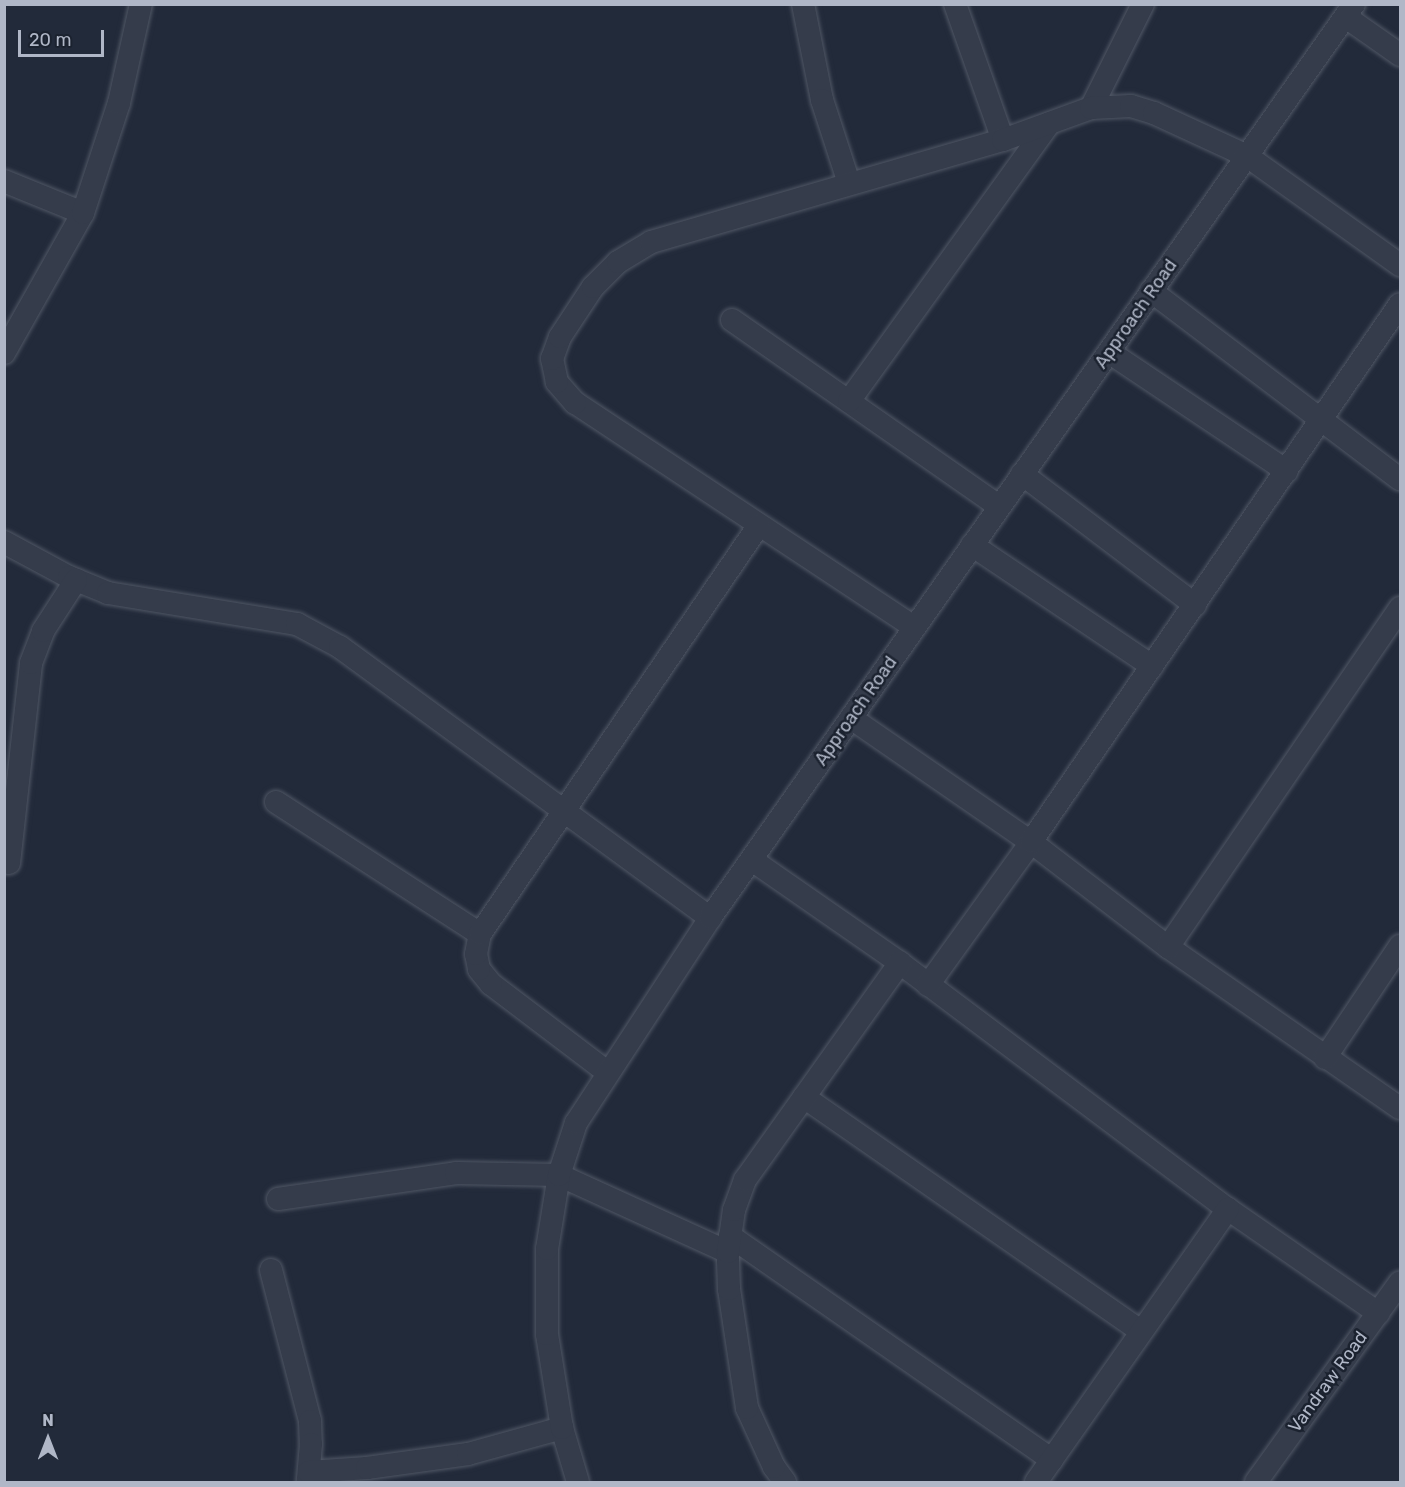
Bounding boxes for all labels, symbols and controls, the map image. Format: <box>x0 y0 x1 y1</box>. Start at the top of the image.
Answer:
scale bar <box>21 18 106 56</box>
text: 20 m <box>29 29 71 51</box>
street label: Approach Road <box>1090 255 1182 373</box>
street label: Approach Road <box>810 652 902 770</box>
street label: Vandraw Road <box>1284 1327 1372 1437</box>
north arrow <box>18 1409 78 1469</box>
text: N <box>42 1411 54 1430</box>

